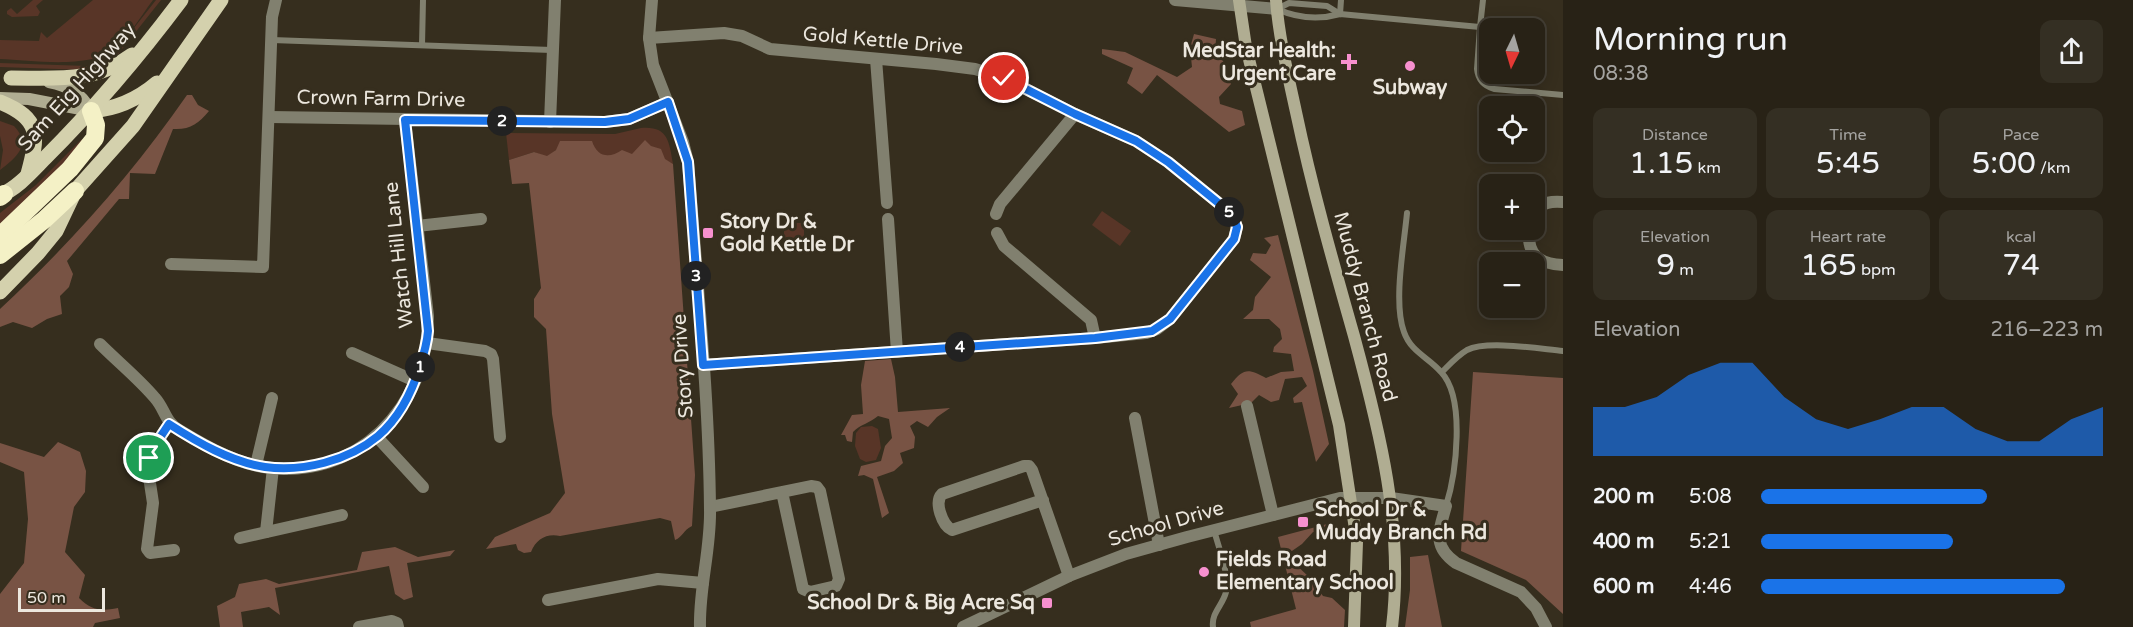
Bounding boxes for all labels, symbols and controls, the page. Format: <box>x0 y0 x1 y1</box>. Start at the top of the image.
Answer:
street label: Sam Eig Highway <box>13 18 141 156</box>
north arrow <box>1479 18 1545 84</box>
map controls <box>1479 18 1545 318</box>
text: Morning run <box>1593 20 1788 59</box>
button: share <box>2040 20 2103 83</box>
street label: Gold Kettle Drive <box>802 22 964 60</box>
place label: MedStar Health: Urgent Care <box>1182 39 1336 86</box>
pin <box>978 52 1029 103</box>
marker: MedStar Health: Urgent Care <box>1340 53 1358 71</box>
marker: Subway <box>1403 59 1417 73</box>
icon: check <box>987 61 1020 94</box>
text: 08:38 <box>1593 62 1648 86</box>
place label: Subway <box>1373 76 1447 100</box>
street label: Crown Farm Drive <box>296 86 466 112</box>
button: locate <box>1479 96 1545 162</box>
pin: 2 <box>487 106 517 136</box>
text: 2 <box>497 111 507 131</box>
text: Distance <box>1642 125 1708 145</box>
text: Time <box>1829 125 1867 145</box>
text: Pace <box>2003 125 2039 145</box>
text: 1.15 <box>1629 145 1693 182</box>
text: 5:45 <box>1816 145 1880 182</box>
text: 5:00 <box>1972 145 2036 182</box>
text: km <box>1693 158 1721 178</box>
text: /km <box>2036 158 2070 178</box>
button: + <box>1479 174 1545 240</box>
street label: Watch Hill Lane <box>379 181 419 329</box>
pin: 5 <box>1214 197 1244 227</box>
text: 5 <box>1224 202 1234 222</box>
street label: Muddy Branch Road <box>1328 209 1402 405</box>
place label: Story Dr & Gold Kettle Dr <box>720 210 854 257</box>
marker: Story Dr & Gold Kettle Dr <box>701 226 715 240</box>
text: Elevation <box>1640 227 1710 247</box>
text: Heart rate <box>1810 227 1886 247</box>
text: kcal <box>2006 227 2036 247</box>
text: 9 <box>1656 247 1675 284</box>
text: 165 <box>1800 247 1857 284</box>
text: 74 <box>2002 247 2040 284</box>
button: − <box>1479 252 1545 318</box>
text: m <box>1675 260 1694 280</box>
text: bpm <box>1857 260 1896 280</box>
pin: 3 <box>681 261 711 291</box>
text: 3 <box>691 266 701 286</box>
street label: Story Drive <box>667 313 699 419</box>
text: Elevation <box>1593 318 1680 342</box>
text: 216–223 m <box>1990 318 2103 342</box>
pin: 4 <box>945 332 975 362</box>
text: 4 <box>955 337 965 357</box>
pin: 1 <box>405 352 435 382</box>
text: 1 <box>415 357 425 377</box>
pin <box>123 432 174 483</box>
icon: arrive <box>132 441 165 474</box>
text: 200 m <box>1593 485 1654 509</box>
text: 5:08 <box>1689 485 1732 509</box>
street label: School Drive <box>1106 496 1226 552</box>
place label: School Dr & Muddy Branch Rd <box>1315 498 1487 545</box>
marker: School Dr & Muddy Branch Rd <box>1296 515 1310 529</box>
text: 400 m <box>1593 530 1654 554</box>
text: 5:21 <box>1689 530 1732 554</box>
place label: Fields Road Elementary School <box>1216 548 1394 595</box>
marker: Fields Road Elementary School <box>1197 565 1211 579</box>
text: 600 m <box>1593 575 1654 599</box>
text: 4:46 <box>1689 575 1732 599</box>
scale bar <box>18 585 105 612</box>
text: 50 m <box>27 588 66 608</box>
place label: School Dr & Big Acre Sq <box>807 591 1035 615</box>
marker: School Dr & Big Acre Sq <box>1040 596 1054 610</box>

